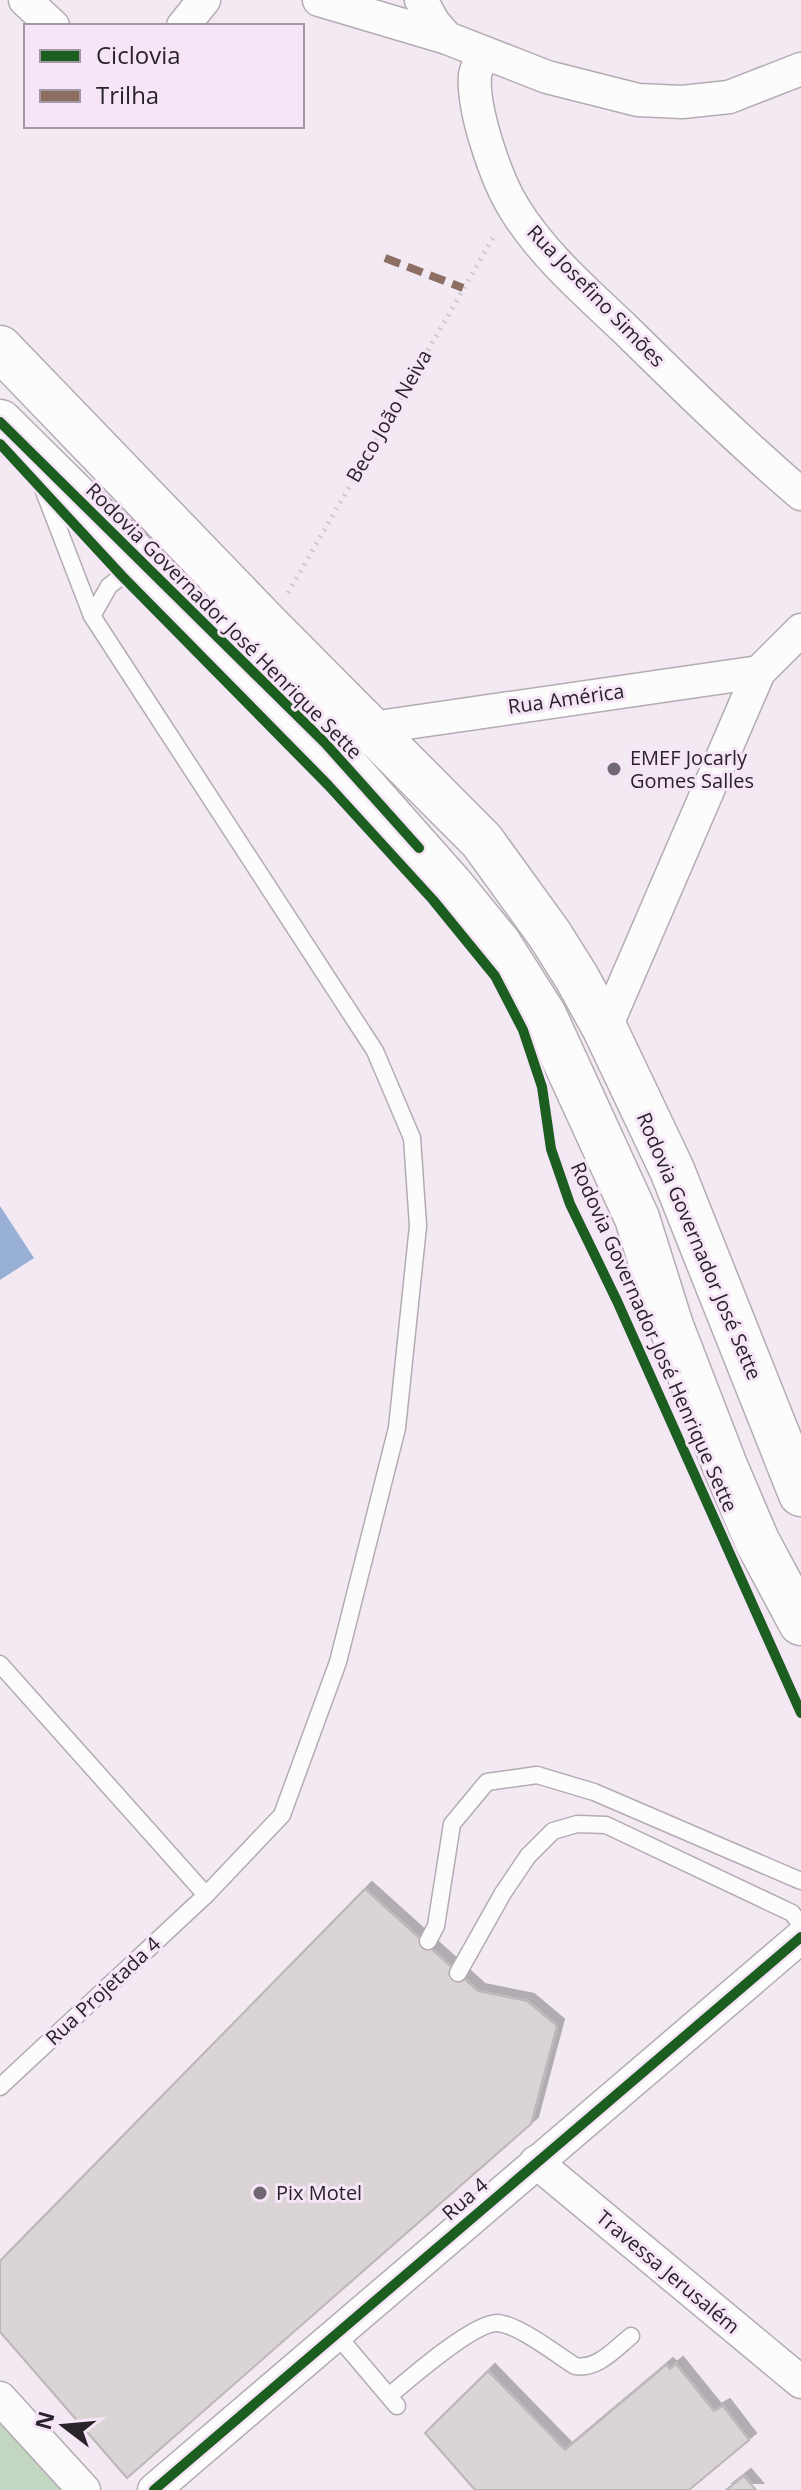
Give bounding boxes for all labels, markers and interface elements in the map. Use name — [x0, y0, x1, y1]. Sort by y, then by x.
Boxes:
legend — [24, 24, 304, 128]
text: Ciclovia — [96, 38, 181, 71]
text: Trilha — [96, 78, 159, 111]
street label: Rua Josefino Simões — [521, 219, 671, 373]
street label: Beco João Neiva — [340, 344, 438, 487]
street label: Rodovia Governador José Henrique Sette — [80, 477, 368, 765]
street label: Rua América — [506, 677, 626, 720]
place label: EMEF Jocarly Gomes Salles — [630, 744, 754, 794]
marker: EMEF Jocarly Gomes Salles — [605, 760, 623, 778]
street label: Rodovia Governador José Sette — [631, 1108, 768, 1384]
street label: Rodovia Governador José Henrique Sette — [565, 1158, 744, 1516]
street label: Rua Projetada 4 — [39, 1930, 166, 2051]
street label: Rua 4 — [436, 2171, 494, 2226]
place label: Pix Motel — [276, 2179, 362, 2206]
marker: Pix Motel — [251, 2184, 269, 2202]
street label: Travessa Jerusalém — [591, 2204, 746, 2340]
north arrow — [24, 2386, 104, 2466]
text: N — [27, 2407, 61, 2433]

